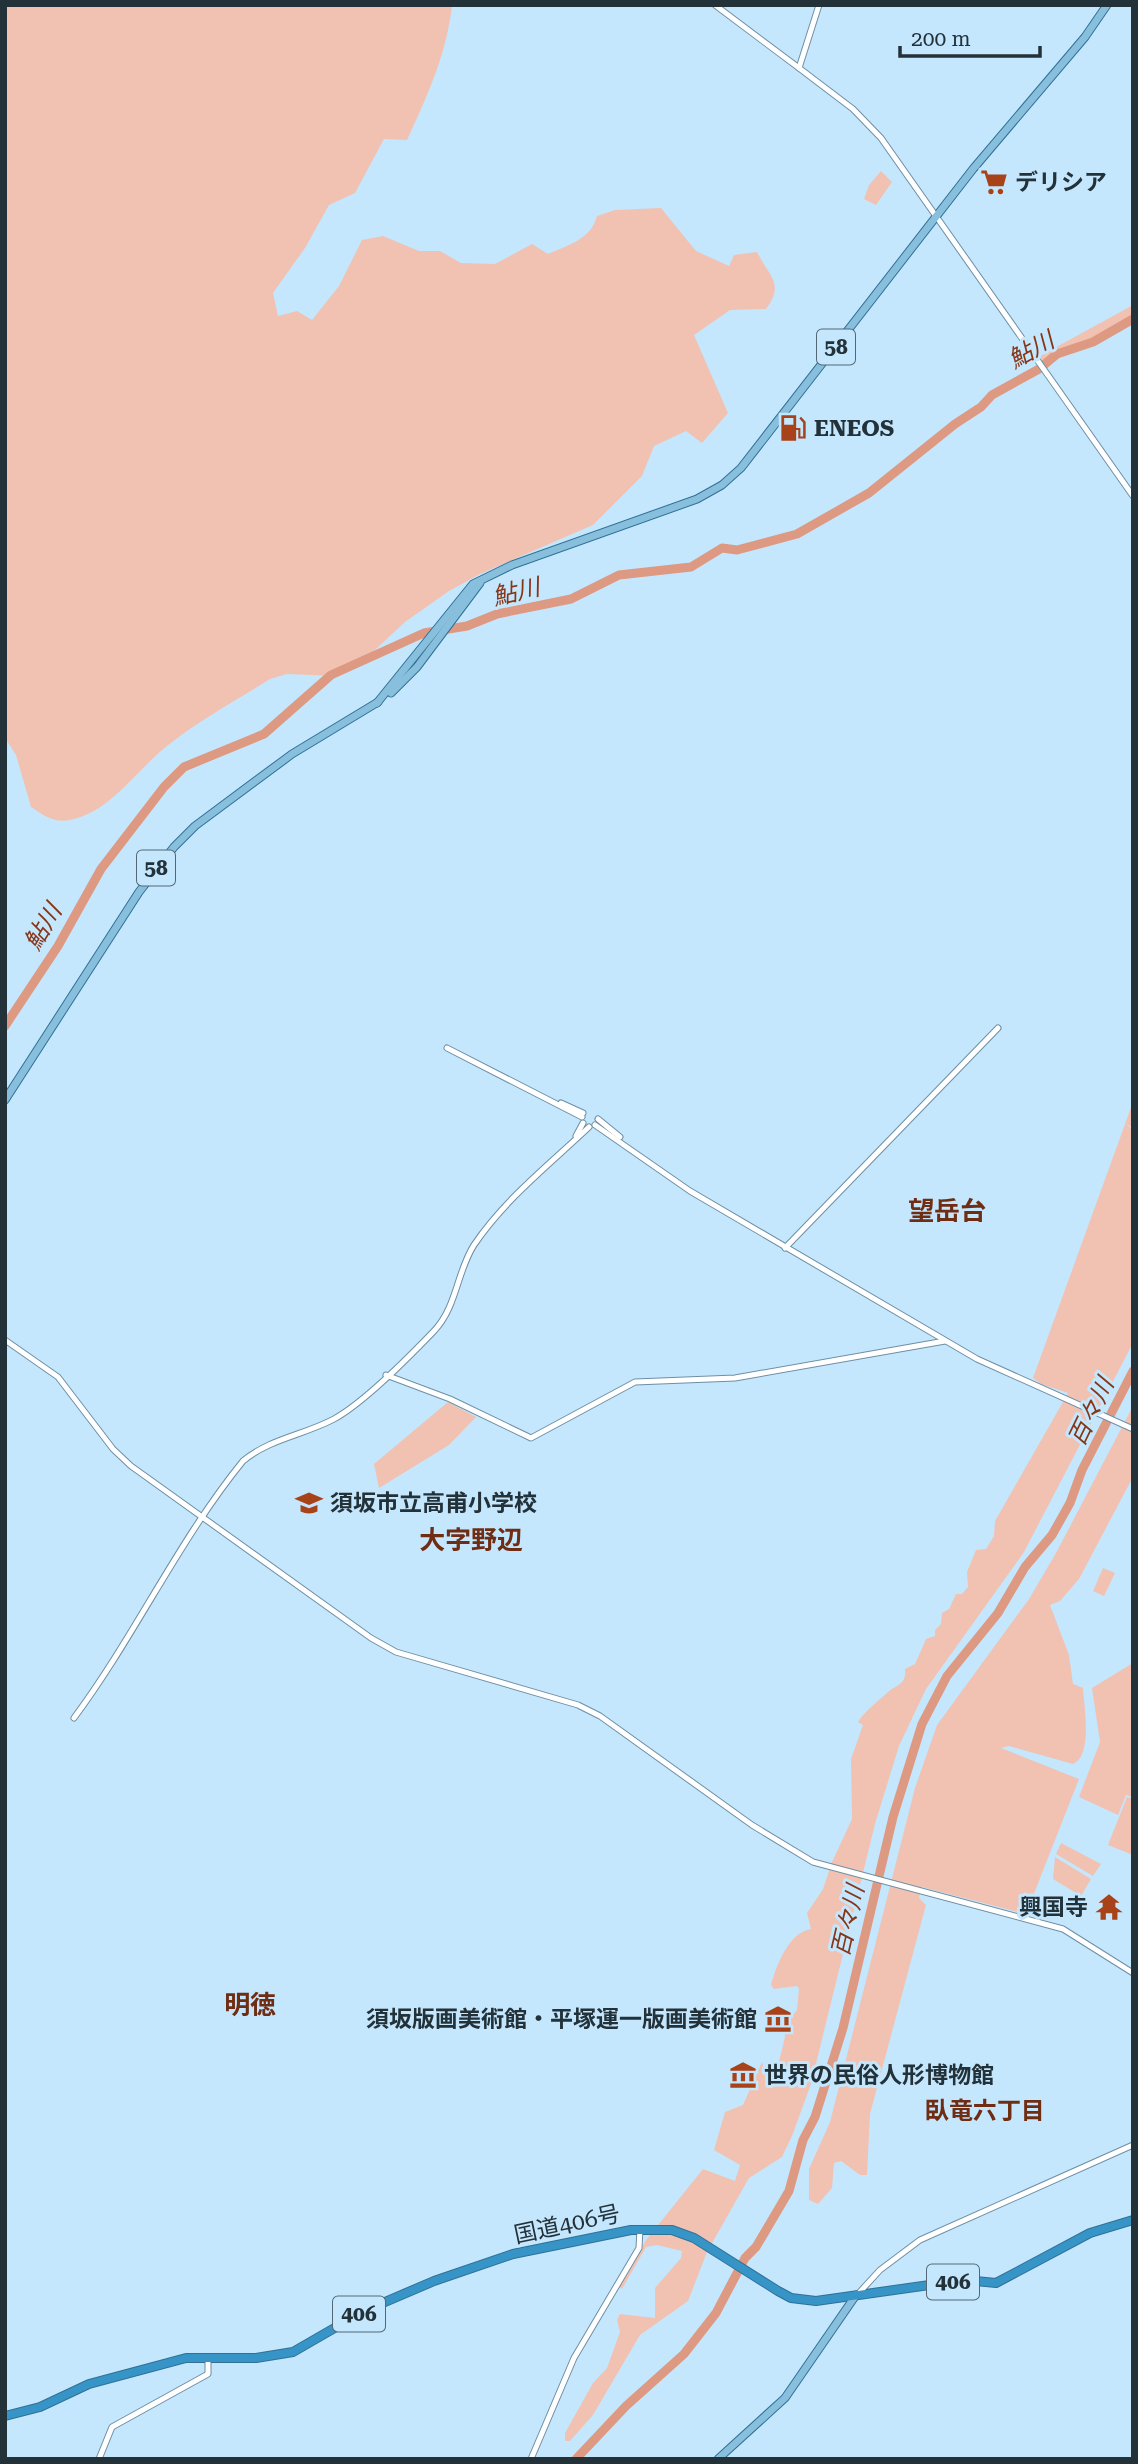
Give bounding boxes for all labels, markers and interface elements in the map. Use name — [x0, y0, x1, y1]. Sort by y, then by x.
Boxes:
scale bar — [900, 14, 1040, 58]
text: 200 m — [911, 27, 971, 51]
supermarket icon: デリシア — [979, 167, 1009, 197]
place label: デリシア — [1015, 169, 1107, 196]
water label: 鮎川 — [1003, 325, 1061, 374]
road number: 58 — [817, 330, 855, 364]
fuel station icon: ENEOS — [778, 413, 808, 443]
place label: ENEOS — [814, 415, 894, 442]
water label: 鮎川 — [489, 572, 545, 611]
road number: 58 — [137, 850, 175, 886]
water label: 鮎川 — [19, 897, 69, 955]
district label: 望岳台 — [908, 1196, 986, 1226]
water label: 百々川 — [1063, 1371, 1121, 1450]
school or university icon: 須坂市立高甫小学校 — [294, 1488, 324, 1518]
place label: 須坂市立高甫小学校 — [330, 1490, 537, 1517]
district label: 大字野辺 — [419, 1525, 523, 1555]
water label: 百々川 — [826, 1880, 870, 1959]
temple icon: 興国寺 — [1094, 1892, 1124, 1922]
place label: 興国寺 — [1019, 1894, 1088, 1921]
district label: 明徳 — [224, 1990, 276, 2020]
museum icon: 須坂版画美術館・平塚運一版画美術館 — [763, 2004, 793, 2034]
place label: 須坂版画美術館・平塚運一版画美術館 — [366, 2006, 757, 2033]
museum icon: 世界の民俗人形博物館 — [728, 2060, 758, 2090]
place label: 世界の民俗人形博物館 — [764, 2062, 994, 2089]
district label: 臥竜六丁目 — [925, 2097, 1045, 2125]
street label: 国道406号 — [512, 2200, 623, 2249]
road number: 406 — [927, 2264, 979, 2300]
road number: 406 — [333, 2296, 385, 2332]

